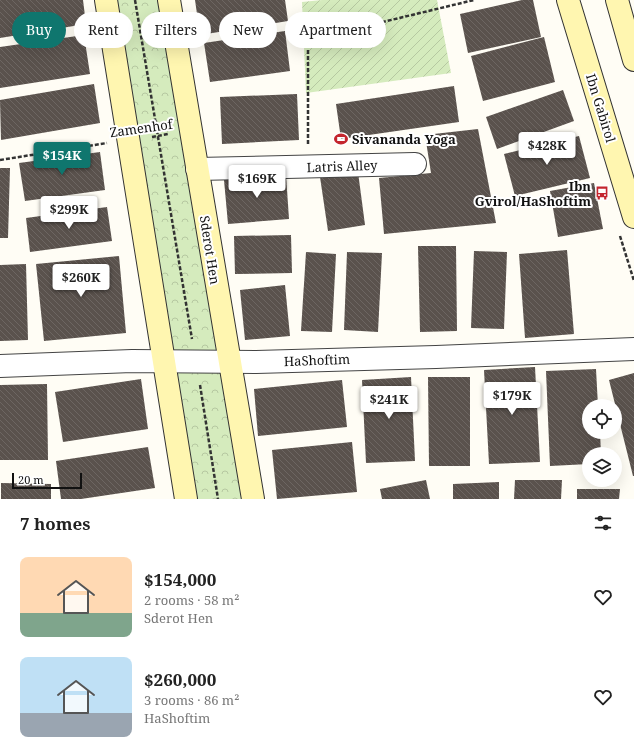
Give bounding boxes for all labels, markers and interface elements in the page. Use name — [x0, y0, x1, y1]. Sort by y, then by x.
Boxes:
chip: Buy — [12, 12, 66, 48]
chip: Rent — [74, 12, 133, 48]
chip: Filters — [141, 12, 211, 48]
chip: New — [219, 12, 277, 48]
chip: Apartment — [285, 12, 386, 48]
street label: Ibn Gabirol — [582, 71, 620, 145]
street label: Zamenhof — [108, 115, 175, 141]
place label: Sivananda Yoga — [352, 130, 456, 148]
sports icon: Sivananda Yoga — [333, 131, 349, 147]
pin: $428K — [519, 132, 575, 166]
text: $428K — [528, 136, 566, 154]
pin: $154K — [34, 142, 90, 176]
text: $154K — [43, 146, 81, 164]
street label: Latris Alley — [306, 156, 378, 176]
pin: $169K — [229, 165, 285, 199]
text: $169K — [238, 169, 276, 187]
place label: Ibn Gvirol/HaShoftim — [475, 177, 591, 210]
bus stop icon: Ibn Gvirol/HaShoftim — [594, 185, 610, 201]
pin: $299K — [41, 196, 97, 230]
text: $299K — [50, 200, 88, 218]
street label: Sderot Hen — [196, 214, 224, 286]
pin: $260K — [53, 264, 109, 298]
text: $260K — [62, 268, 100, 286]
street label: HaShoftim — [284, 350, 350, 370]
pin: $179K — [484, 382, 540, 416]
pin: $241K — [361, 386, 417, 420]
text: $179K — [493, 386, 531, 404]
text: $241K — [370, 390, 408, 408]
map controls — [582, 399, 622, 487]
button: locate — [582, 399, 622, 439]
button: layers — [582, 447, 622, 487]
scale bar — [12, 471, 82, 490]
text: 20 m — [18, 472, 44, 487]
text: 7 homes — [20, 512, 90, 535]
icon: filters — [592, 512, 614, 534]
text: $154,000 — [144, 568, 216, 591]
icon: home — [52, 573, 100, 621]
icon: heart — [592, 586, 614, 608]
text: 2 rooms · 58 m² — [144, 591, 239, 609]
text: Sderot Hen — [144, 609, 213, 627]
text: $260,000 — [144, 668, 216, 691]
icon: home — [52, 673, 100, 721]
icon: heart — [592, 686, 614, 708]
text: 3 rooms · 86 m² — [144, 691, 239, 709]
text: HaShoftim — [144, 709, 210, 727]

